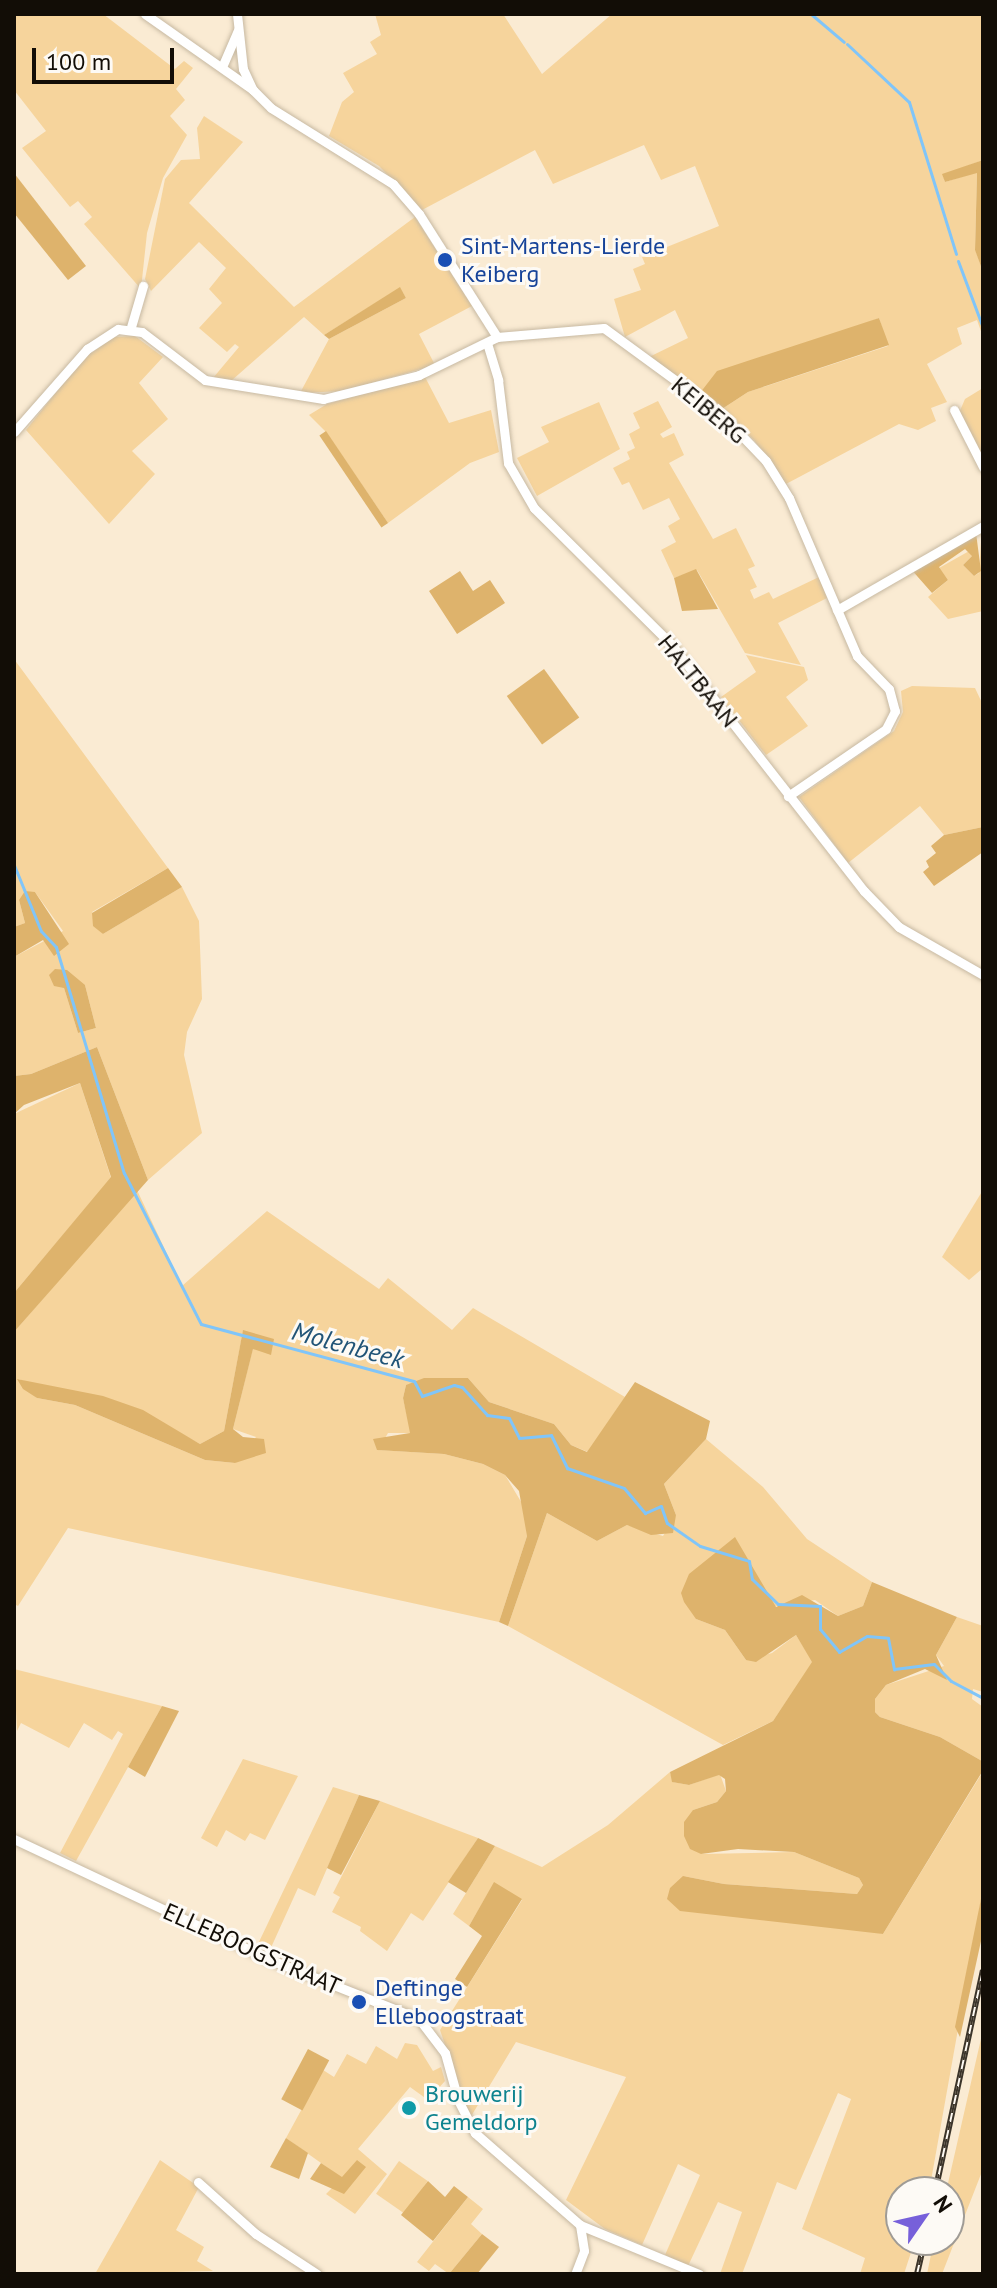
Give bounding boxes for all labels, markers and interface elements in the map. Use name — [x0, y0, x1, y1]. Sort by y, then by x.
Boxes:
scale bar — [36, 32, 178, 82]
text: 100 m — [46, 46, 111, 77]
place label: Sint-Martens-Lierde Keiberg — [461, 232, 665, 288]
marker: Sint-Martens-Lierde Keiberg — [436, 251, 454, 269]
street label: KEIBERG — [666, 370, 752, 450]
street label: HALTBAAN — [652, 629, 744, 733]
water label: Molenbeek — [289, 1315, 407, 1375]
street label: ELLEBOOGSTRAAT — [159, 1897, 345, 2001]
place label: Deftinge Elleboogstraat — [375, 1974, 524, 2030]
marker: Deftinge Elleboogstraat — [350, 1993, 368, 2011]
place label: Brouwerij Gemeldorp — [425, 2080, 537, 2136]
marker: Brouwerij Gemeldorp — [400, 2099, 418, 2117]
north arrow — [885, 2176, 965, 2256]
text: N — [928, 2190, 959, 2218]

